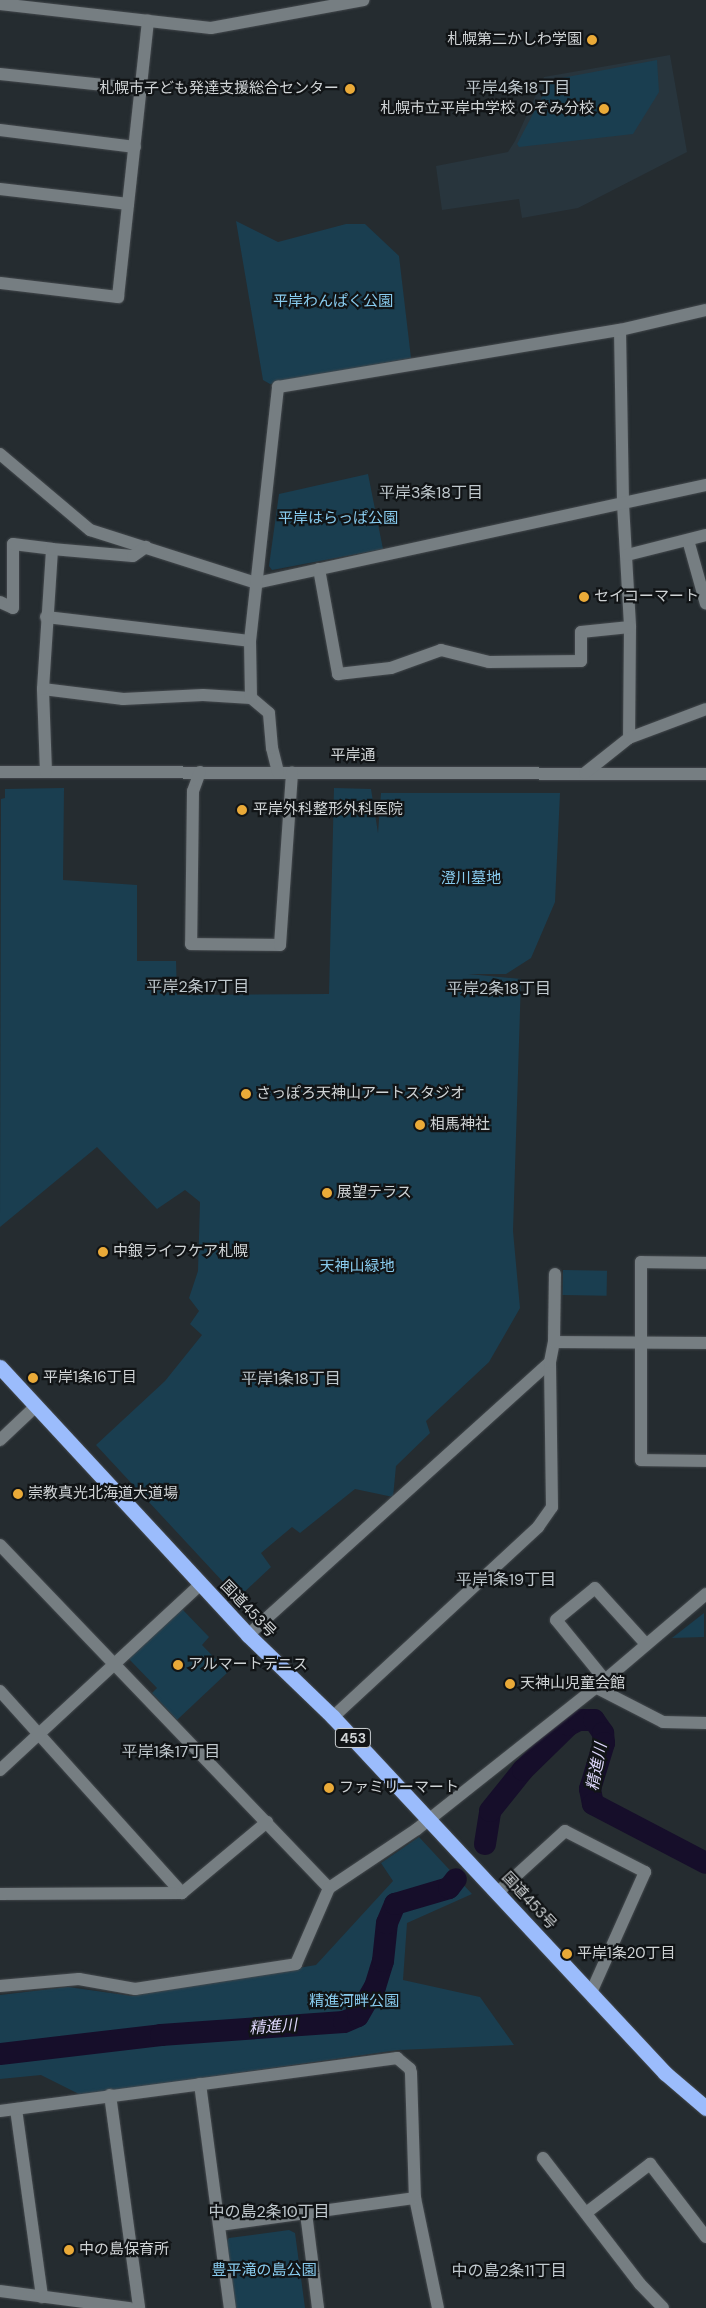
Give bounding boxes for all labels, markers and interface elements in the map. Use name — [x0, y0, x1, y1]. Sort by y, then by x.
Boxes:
place label: 札幌第二かしわ学園 — [447, 31, 582, 49]
marker: 札幌第二かしわ学園 — [586, 34, 598, 46]
district label: 平岸4条18丁目 — [466, 78, 570, 98]
place label: 札幌市子ども発達支援総合センター — [99, 80, 339, 98]
marker: 札幌市子ども発達支援総合センター — [343, 82, 357, 96]
place label: 札幌市立平岸中学校 のぞみ分校 — [380, 100, 594, 118]
marker: 札幌市立平岸中学校 のぞみ分校 — [598, 103, 610, 115]
park label: 平岸わんぱく公園 — [273, 293, 393, 311]
district label: 平岸3条18丁目 — [379, 483, 483, 503]
park label: 平岸はらっぱ公園 — [278, 510, 398, 528]
place label: セイコーマート — [594, 588, 699, 606]
marker: セイコーマート — [578, 591, 590, 603]
street label: 平岸通 — [331, 747, 375, 765]
place label: 平岸外科整形外科医院 — [253, 801, 403, 819]
marker: 平岸外科整形外科医院 — [235, 803, 249, 817]
park label: 澄川墓地 — [441, 870, 501, 888]
district label: 平岸2条17丁目 — [147, 977, 249, 997]
district label: 平岸2条18丁目 — [447, 979, 551, 999]
place label: さっぽろ天神山アートスタジオ — [256, 1085, 465, 1103]
marker: さっぽろ天神山アートスタジオ — [240, 1088, 252, 1100]
place label: 相馬神社 — [430, 1116, 490, 1134]
marker: 相馬神社 — [414, 1119, 426, 1131]
place label: 展望テラス — [337, 1184, 412, 1202]
marker: 展望テラス — [321, 1187, 333, 1199]
place label: 中銀ライフケア札幌 — [113, 1243, 248, 1261]
marker: 中銀ライフケア札幌 — [97, 1246, 109, 1258]
park label: 天神山緑地 — [320, 1258, 394, 1276]
place label: 平岸1条16丁目 — [43, 1369, 137, 1387]
district label: 平岸1条18丁目 — [241, 1369, 341, 1389]
marker: 平岸1条16丁目 — [27, 1372, 39, 1384]
place label: 崇教真光北海道大道場 — [28, 1485, 178, 1503]
marker: 崇教真光北海道大道場 — [12, 1488, 24, 1500]
district label: 平岸1条19丁目 — [456, 1570, 556, 1590]
street label: 国道453号 — [216, 1577, 280, 1641]
place label: アルマートテニス — [188, 1656, 308, 1674]
marker: アルマートテニス — [172, 1659, 184, 1671]
place label: 天神山児童会館 — [520, 1675, 625, 1693]
marker: 天神山児童会館 — [504, 1678, 516, 1690]
road number: 453 — [334, 1726, 372, 1750]
district label: 平岸1条17丁目 — [122, 1742, 220, 1762]
water label: 精進川 — [583, 1742, 611, 1792]
place label: ファミリーマート — [339, 1779, 459, 1797]
marker: ファミリーマート — [323, 1782, 335, 1794]
street label: 国道453号 — [498, 1868, 560, 1934]
place label: 平岸1条20丁目 — [577, 1945, 675, 1963]
marker: 平岸1条20丁目 — [561, 1948, 573, 1960]
park label: 精進河畔公園 — [309, 1993, 399, 2011]
water label: 精進川 — [248, 2016, 298, 2038]
district label: 中の島2条10丁目 — [208, 2202, 330, 2222]
place label: 中の島保育所 — [79, 2241, 169, 2259]
marker: 中の島保育所 — [63, 2244, 75, 2256]
district label: 中の島2条11丁目 — [451, 2261, 567, 2281]
park label: 豊平滝の島公園 — [212, 2262, 316, 2280]

